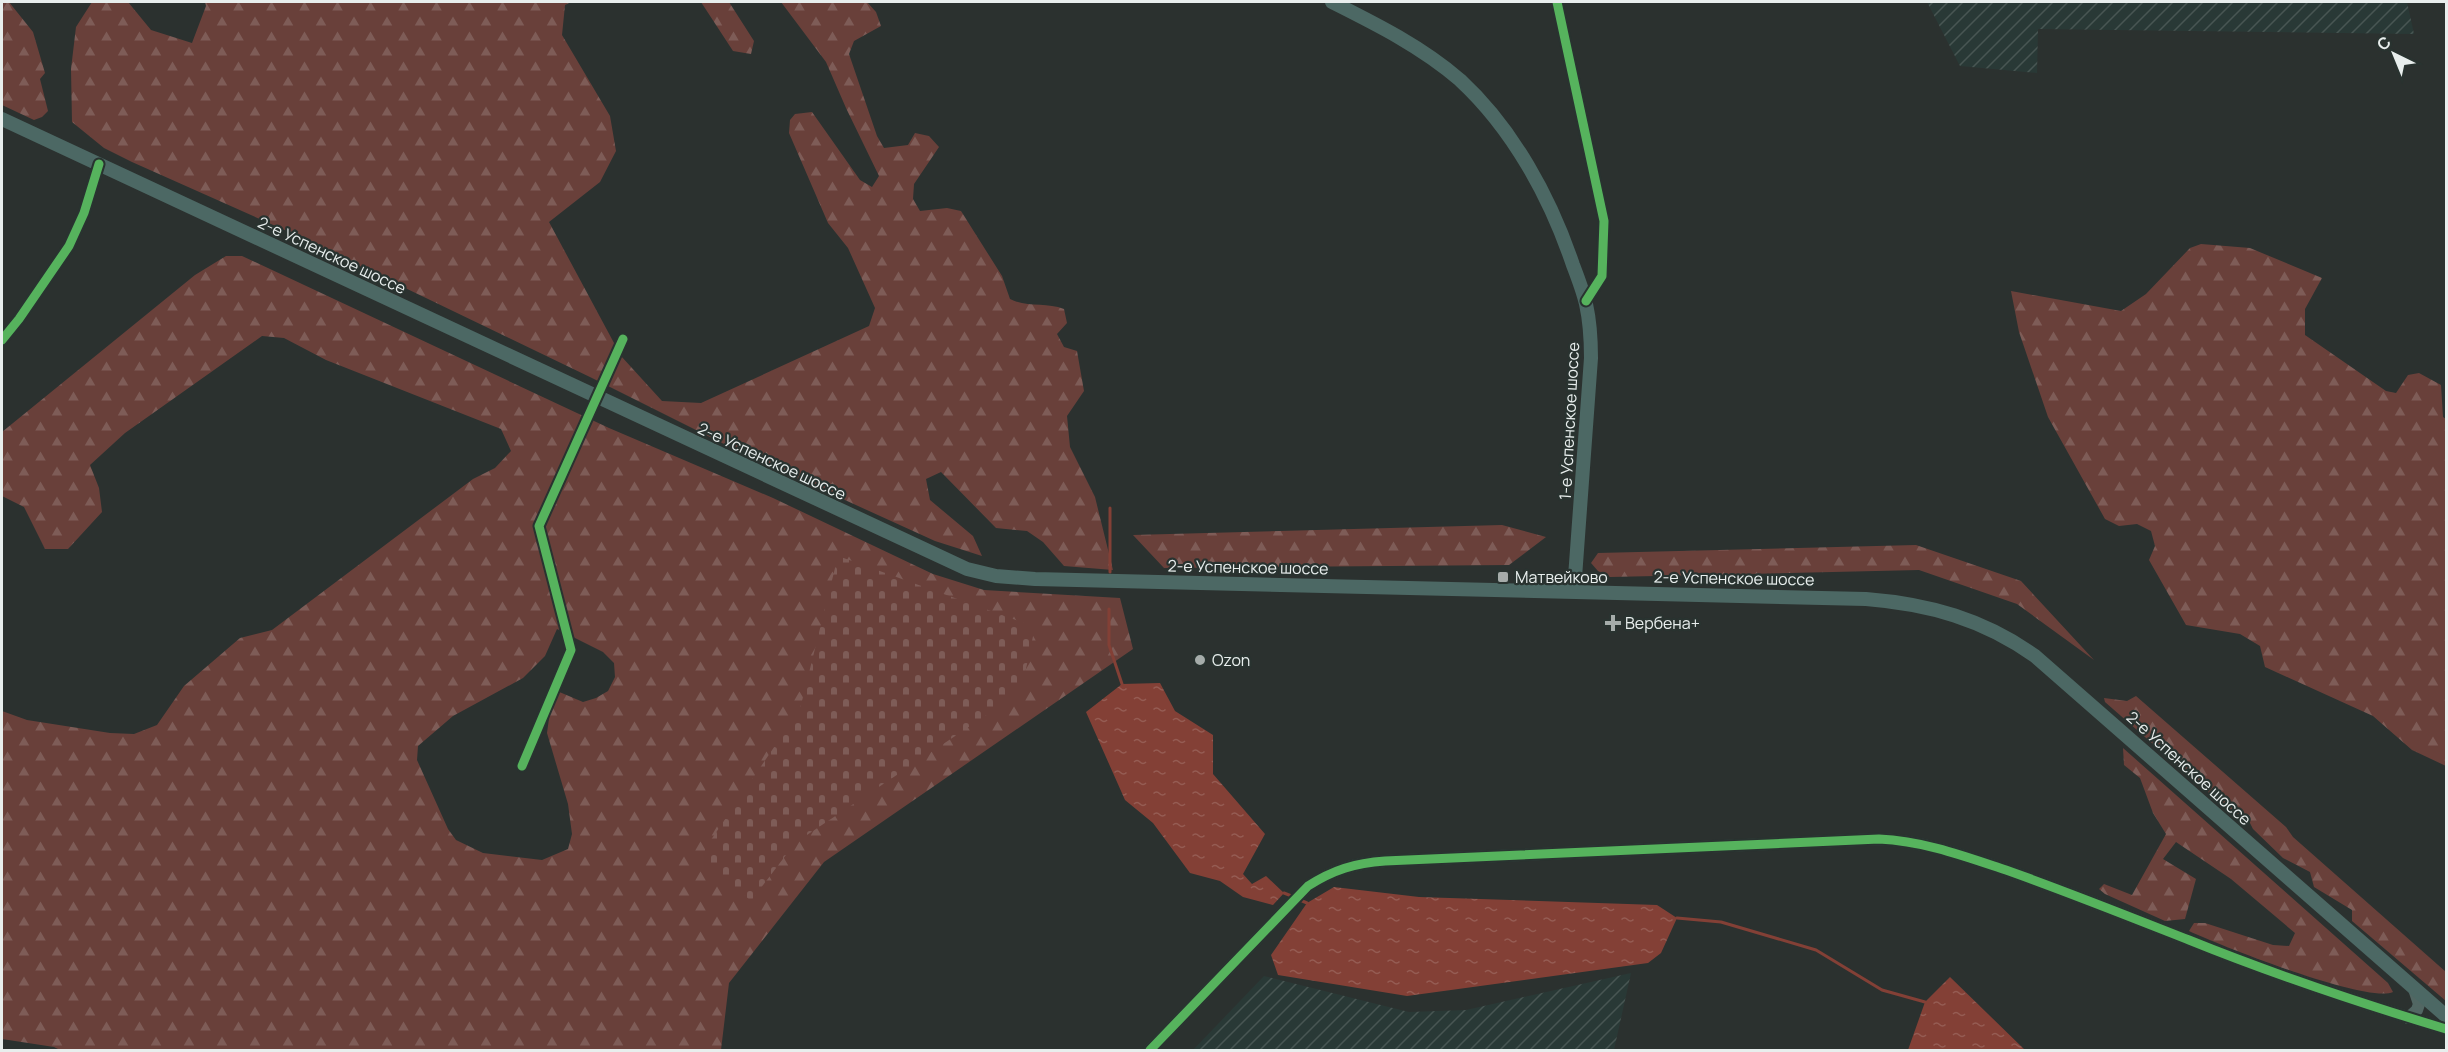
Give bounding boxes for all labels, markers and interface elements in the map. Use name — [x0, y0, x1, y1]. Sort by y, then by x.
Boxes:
north arrow — [2364, 24, 2424, 84]
text: С — [2372, 31, 2396, 55]
street label: 2-е Успенское шоссе — [254, 211, 410, 299]
street label: 1-е Успенское шоссе — [1554, 342, 1584, 500]
street label: 2-е Успенское шоссе — [694, 417, 850, 505]
street label: 2-е Успенское шоссе — [1167, 555, 1329, 579]
place label: Матвейково — [1515, 566, 1608, 588]
street label: 2-е Успенское шоссе — [1653, 566, 1815, 590]
marker: Матвейково — [1496, 570, 1510, 584]
place label: Вербена+ — [1625, 612, 1700, 634]
marker: Вербена+ — [1606, 616, 1620, 630]
place label: Ozon — [1212, 649, 1250, 671]
marker: Ozon — [1193, 653, 1207, 667]
street label: 2-е Успенское шоссе — [2122, 706, 2256, 830]

